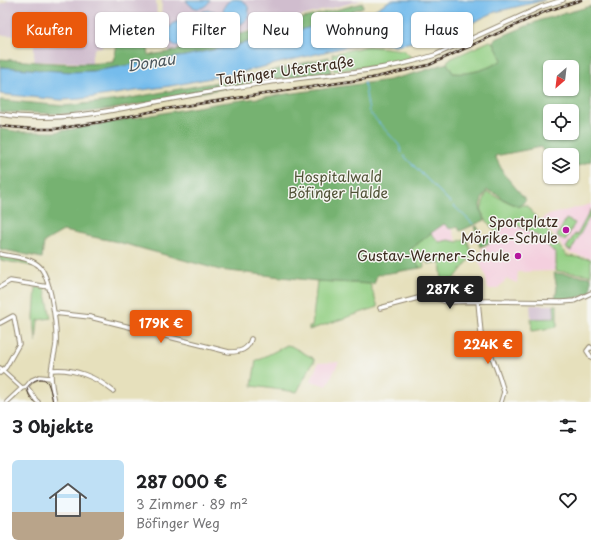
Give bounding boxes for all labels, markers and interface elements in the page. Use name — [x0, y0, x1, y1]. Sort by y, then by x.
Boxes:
chip: Kaufen — [12, 12, 87, 48]
chip: Mieten — [95, 12, 169, 48]
chip: Filter — [177, 12, 240, 48]
chip: Neu — [248, 12, 303, 48]
chip: Wohnung — [311, 12, 403, 48]
chip: Haus — [411, 12, 473, 48]
water label: Donau — [125, 46, 177, 77]
street label: Talfinger Uferstraße — [215, 50, 355, 91]
north arrow — [543, 60, 579, 96]
map controls — [543, 60, 579, 184]
button: locate — [543, 104, 579, 140]
button: layers — [543, 148, 579, 184]
park label: Hospitalwald Böfinger Halde — [288, 166, 389, 203]
place label: Sportplatz Mörike-Schule — [461, 211, 558, 248]
marker: Sportplatz Mörike-Schule — [561, 225, 571, 235]
place label: Gustav-Werner-Schule — [357, 245, 510, 266]
marker: Gustav-Werner-Schule — [513, 251, 523, 261]
pin: 287K € — [417, 276, 483, 310]
text: 287K € — [426, 279, 474, 298]
pin: 179K € — [128, 310, 194, 344]
text: 179K € — [139, 313, 183, 332]
pin: 224K € — [455, 331, 521, 365]
text: 224K € — [463, 334, 513, 353]
text: 3 Objekte — [12, 413, 93, 439]
icon: filters — [557, 415, 579, 437]
text: 287 000 € — [136, 468, 227, 494]
icon: home — [44, 476, 92, 524]
icon: heart — [557, 489, 579, 511]
text: 3 Zimmer · 89 m² — [136, 494, 248, 513]
text: Böfinger Weg — [136, 513, 220, 532]

